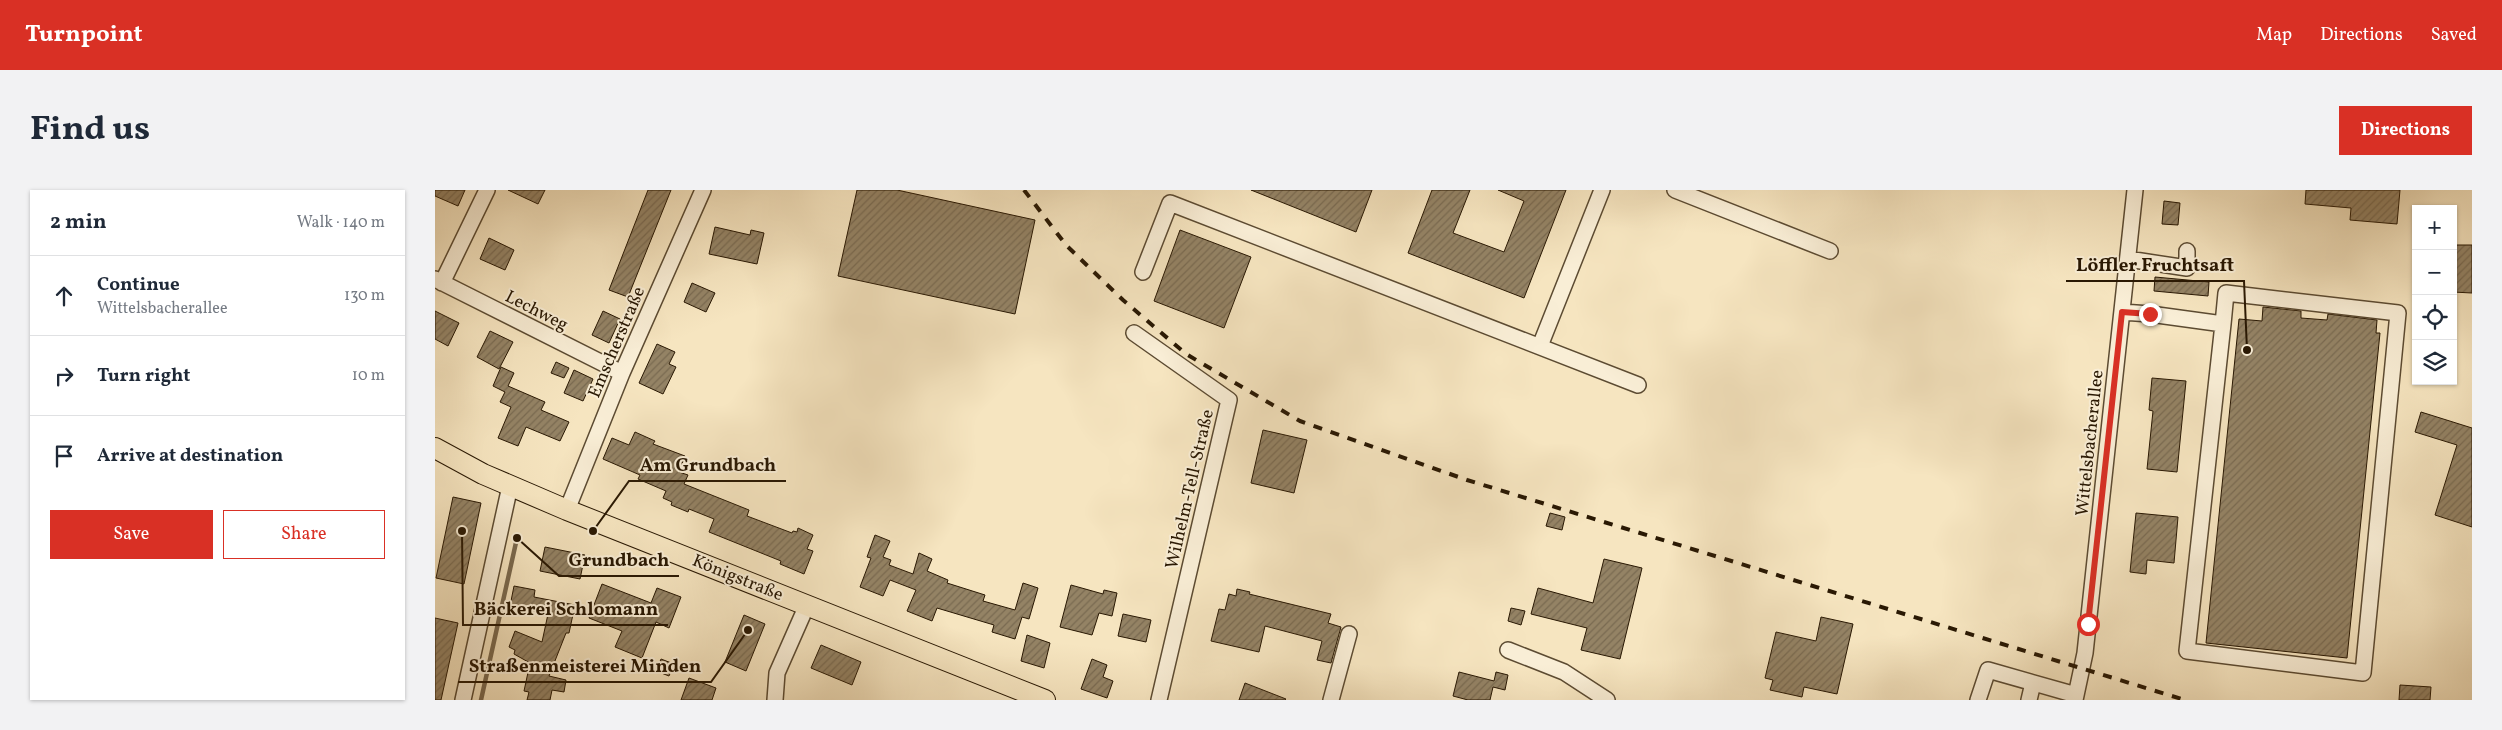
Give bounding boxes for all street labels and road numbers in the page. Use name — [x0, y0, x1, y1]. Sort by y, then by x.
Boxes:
street label: Emscherstraße — [583, 283, 652, 402]
street label: Lechweg — [500, 285, 572, 338]
street label: Wittelsbacherallee — [2070, 369, 2111, 517]
street label: Wilhelm-Tell-Straße — [1160, 407, 1221, 572]
street label: Königstraße — [688, 549, 787, 608]

